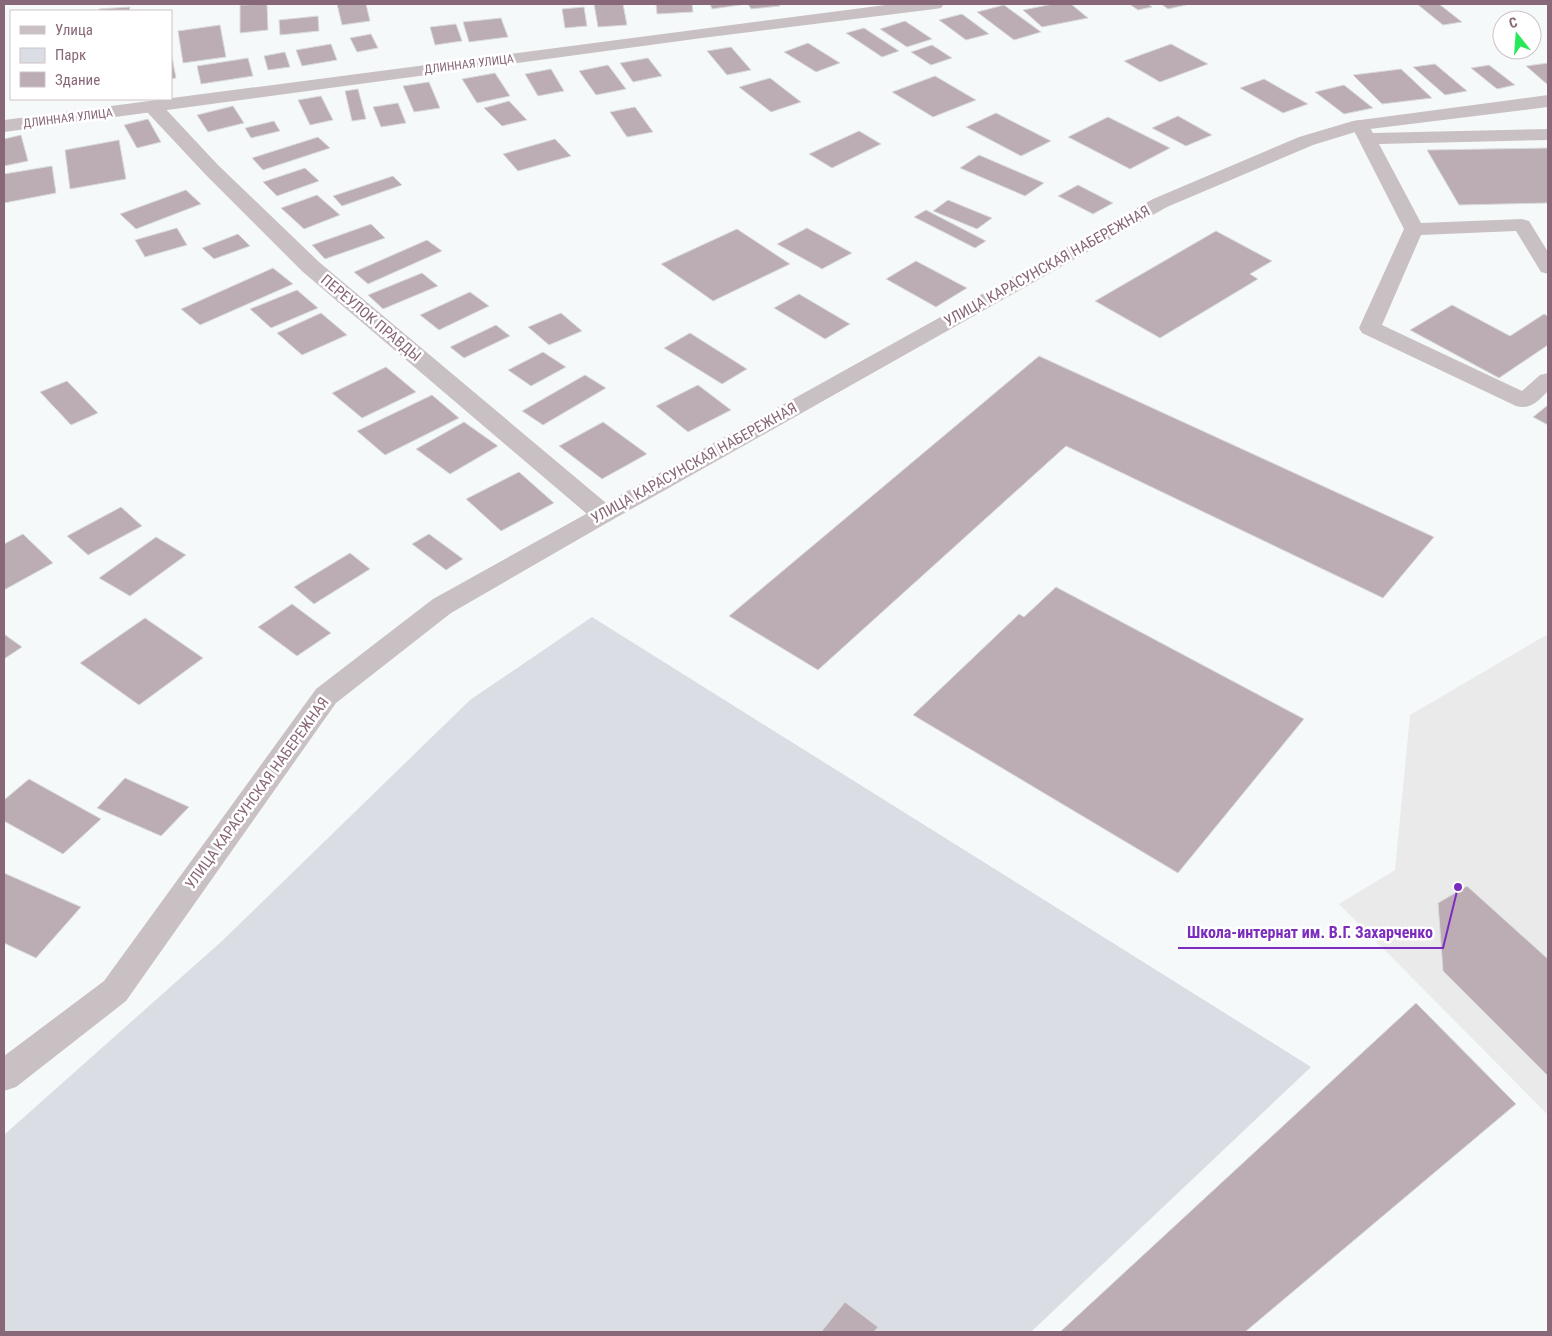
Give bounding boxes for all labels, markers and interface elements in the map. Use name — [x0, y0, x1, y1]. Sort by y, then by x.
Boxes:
legend — [10, 10, 172, 100]
north arrow — [1492, 10, 1542, 60]
text: С — [1507, 14, 1519, 31]
text: Улица — [55, 21, 93, 39]
text: Парк — [55, 46, 86, 64]
street label: ДЛИННАЯ УЛИЦА — [423, 52, 515, 76]
text: Здание — [55, 71, 100, 89]
street label: ДЛИННАЯ УЛИЦА — [22, 106, 114, 130]
street label: УЛИЦА КАРАСУНСКАЯ НАБЕРЕЖНАЯ — [941, 202, 1153, 330]
street label: ПЕРЕУЛОК ПРАВДЫ — [317, 271, 425, 365]
street label: УЛИЦА КАРАСУНСКАЯ НАБЕРЕЖНАЯ — [588, 399, 800, 527]
street label: УЛИЦА КАРАСУНСКАЯ НАБЕРЕЖНАЯ — [181, 694, 333, 892]
callout: Школа-интернат им. В.Г. Захарченко — [1178, 917, 1443, 948]
text: Школа-интернат им. В.Г. Захарченко — [1187, 923, 1433, 942]

